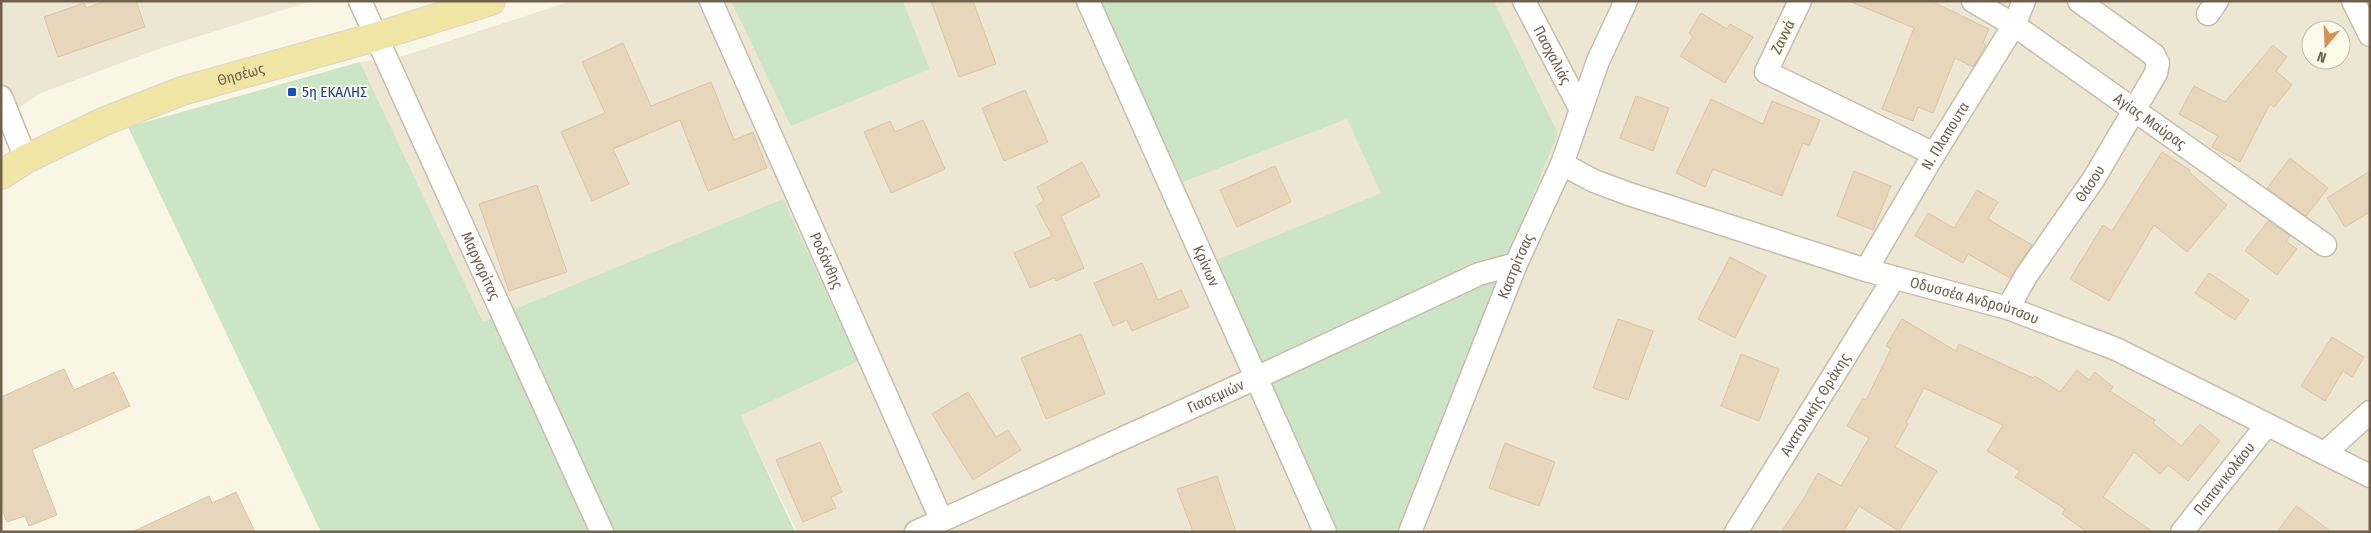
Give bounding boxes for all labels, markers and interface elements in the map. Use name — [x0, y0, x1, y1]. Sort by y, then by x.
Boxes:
street label: Ζαννά — [1767, 17, 1799, 57]
north arrow — [2301, 20, 2351, 70]
street label: Πασχαλιάς — [1530, 23, 1575, 88]
text: N — [2315, 47, 2329, 66]
street label: Θησέως — [215, 59, 267, 90]
place label: 5η ΕΚΑΛΗΣ — [302, 83, 367, 101]
marker: 5η ΕΚΑΛΗΣ — [286, 86, 298, 98]
street label: Αγίας Μαύρας — [2110, 89, 2190, 153]
street label: Ν. Πλαπουτα — [1918, 98, 1973, 173]
street label: Θάσου — [2071, 162, 2109, 206]
street label: Μαργαρίτας — [457, 229, 504, 303]
street label: Ροδάνθης — [806, 230, 847, 292]
street label: Καστρίτσας — [1494, 230, 1538, 302]
street label: Κρίνων — [1189, 242, 1223, 290]
street label: Οδυσσέα Ανδρούτσου — [1908, 273, 2041, 328]
street label: Ανατολικής Θράκης — [1777, 349, 1854, 459]
street label: Γιασεμιών — [1185, 375, 1247, 417]
street label: Παπανικολάου — [2190, 439, 2259, 519]

